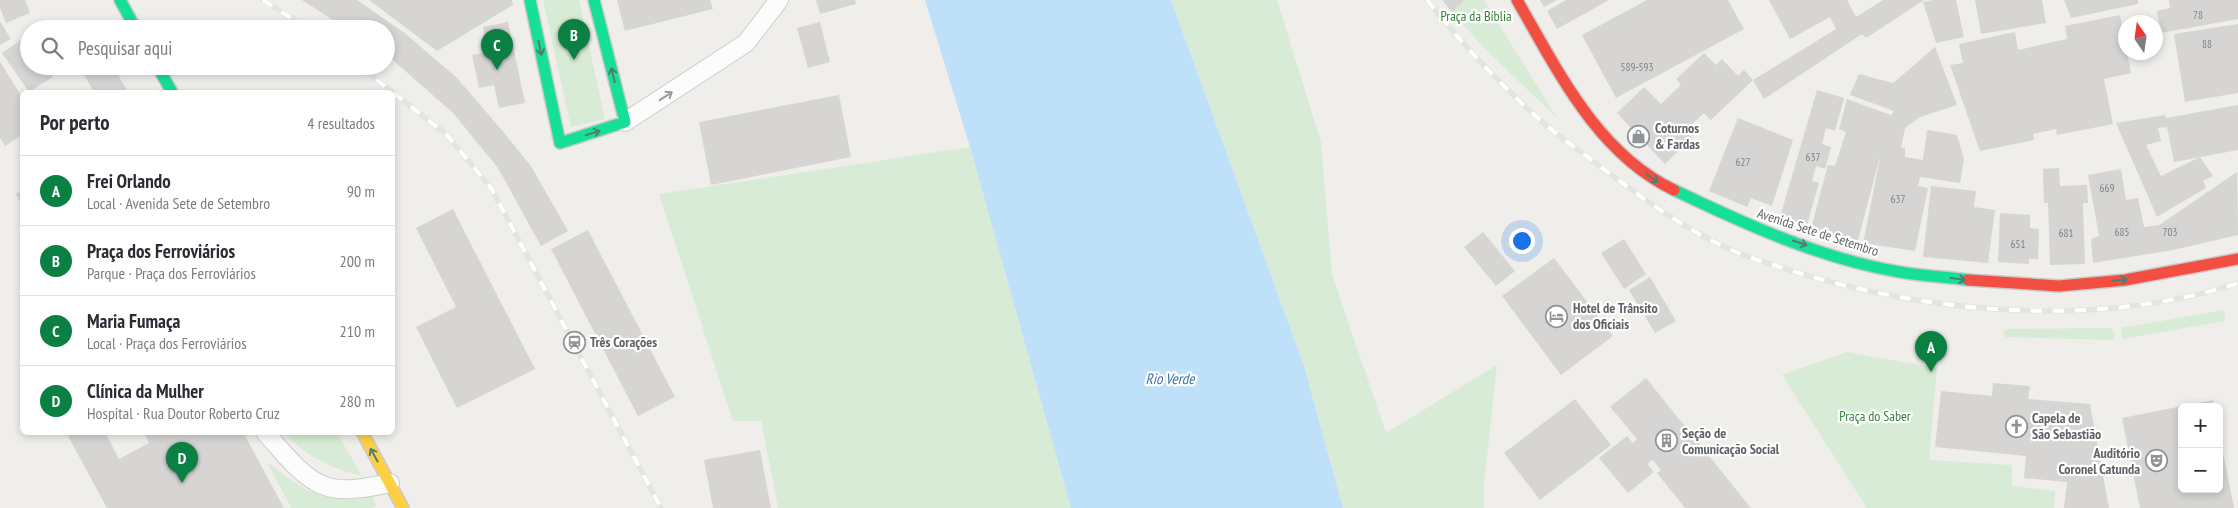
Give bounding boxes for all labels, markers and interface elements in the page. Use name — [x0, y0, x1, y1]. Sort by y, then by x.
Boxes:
park label: Praça da Bíblia — [1440, 7, 1512, 25]
house number: 78 — [2193, 8, 2203, 22]
north arrow — [2118, 15, 2163, 60]
pin: B — [558, 19, 590, 60]
search box — [20, 20, 395, 75]
pin: C — [481, 29, 513, 70]
icon: search — [38, 34, 66, 62]
text: Pesquisar aqui — [78, 36, 172, 60]
house number: 88 — [2202, 37, 2212, 51]
one-way arrow — [536, 39, 545, 55]
house number: 589-593 — [1621, 60, 1653, 74]
one-way arrow — [608, 67, 617, 83]
one-way arrow — [658, 90, 672, 100]
text: Por perto — [40, 109, 110, 136]
text: 4 resultados — [307, 113, 375, 133]
place label: Coturnos & Fardas — [1655, 119, 1700, 153]
shop icon: Coturnos & Fardas — [1627, 124, 1651, 148]
one-way arrow — [584, 127, 600, 137]
house number: 637 — [1806, 150, 1820, 164]
house number: 627 — [1736, 155, 1750, 169]
text: Frei Orlando — [87, 169, 171, 193]
one-way arrow — [1645, 173, 1659, 183]
text: A — [52, 181, 60, 201]
text: 90 m — [347, 181, 375, 201]
house number: 669 — [2100, 181, 2114, 195]
house number: 637 — [1891, 192, 1905, 206]
text: Local · Avenida Sete de Setembro — [87, 193, 270, 213]
street label: Avenida Sete de Setembro — [1755, 204, 1881, 260]
house number: 685 — [2115, 225, 2129, 239]
house number: 703 — [2163, 225, 2177, 239]
house number: 681 — [2059, 226, 2073, 240]
your location — [1509, 228, 1535, 254]
house number: 651 — [2011, 237, 2025, 251]
text: Praça dos Ferroviários — [87, 239, 235, 263]
one-way arrow — [1792, 239, 1808, 249]
text: B — [52, 251, 60, 271]
text: 200 m — [340, 251, 375, 271]
text: Parque · Praça dos Ferroviários — [87, 263, 256, 283]
one-way arrow — [1950, 274, 1966, 284]
one-way arrow — [2112, 275, 2128, 285]
place label: Hotel de Trânsito dos Oficiais — [1573, 299, 1658, 333]
hotel icon: Hotel de Trânsito dos Oficiais — [1545, 304, 1569, 328]
text: Maria Fumaça — [87, 309, 180, 333]
text: C — [52, 321, 60, 341]
text: 210 m — [340, 321, 375, 341]
station icon: Três Corações — [562, 330, 586, 354]
pin: A — [1915, 331, 1947, 372]
text: Local · Praça dos Ferroviários — [87, 333, 247, 353]
place label: Três Corações — [590, 333, 657, 351]
water label: Rio Verde — [1146, 369, 1195, 388]
text: Clínica da Mulher — [87, 379, 204, 403]
text: D — [52, 391, 60, 411]
text: 280 m — [340, 391, 375, 411]
text: Hospital · Rua Doutor Roberto Cruz — [87, 403, 280, 423]
map controls — [2178, 403, 2223, 493]
button: + — [2178, 403, 2223, 448]
park label: Praça do Saber — [1839, 407, 1911, 425]
place label: Capela de São Sebastião — [2032, 409, 2101, 443]
church icon: Capela de São Sebastião — [2004, 414, 2028, 438]
place label: Seção de Comunicação Social — [1682, 424, 1780, 458]
building icon: Seção de Comunicação Social — [1654, 429, 1678, 453]
pin: D — [166, 442, 198, 483]
place label: Auditório Coronel Catunda — [2058, 444, 2140, 478]
one-way arrow — [369, 447, 379, 462]
button: − — [2178, 448, 2223, 493]
theatre icon: Auditório Coronel Catunda — [2144, 449, 2168, 473]

